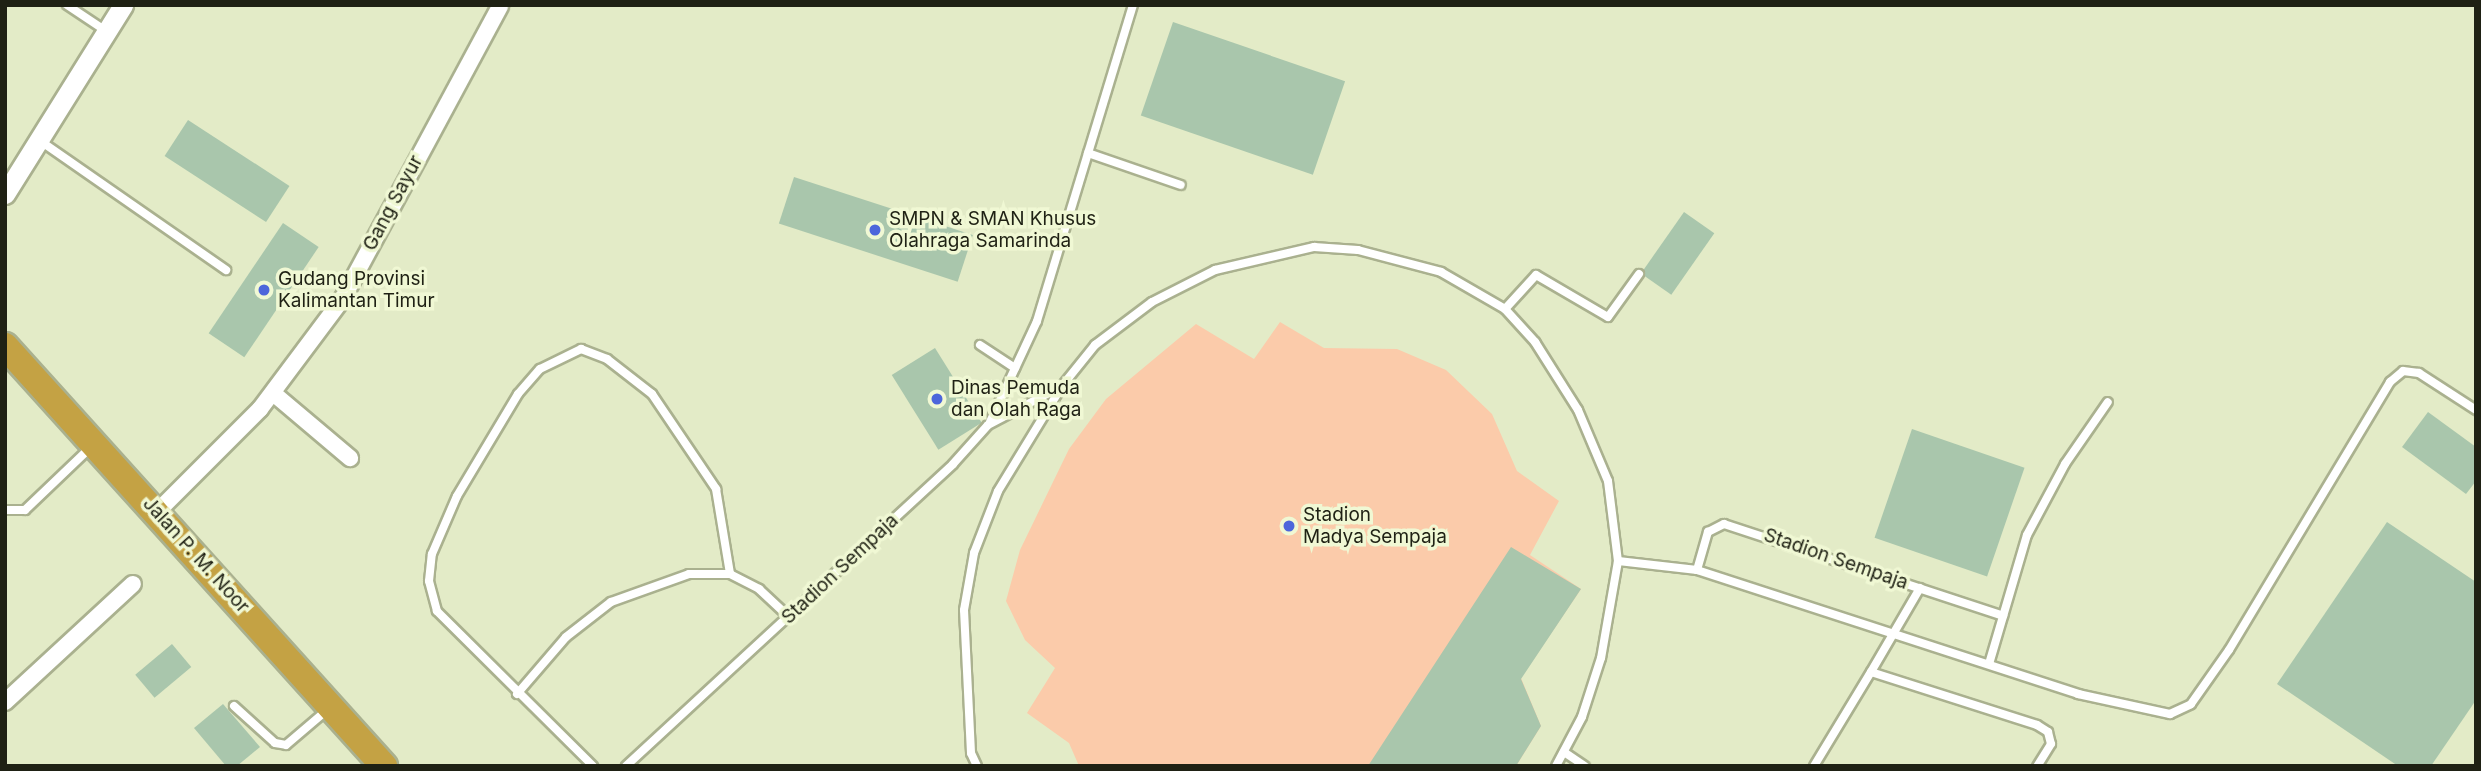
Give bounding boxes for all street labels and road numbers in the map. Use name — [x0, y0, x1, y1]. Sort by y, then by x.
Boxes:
street label: Gang Sayur — [358, 151, 428, 255]
street label: Jalan P. M. Noor — [138, 492, 254, 618]
street label: Stadion Sempaja — [777, 509, 903, 629]
street label: Stadion Sempaja — [1761, 524, 1911, 594]

